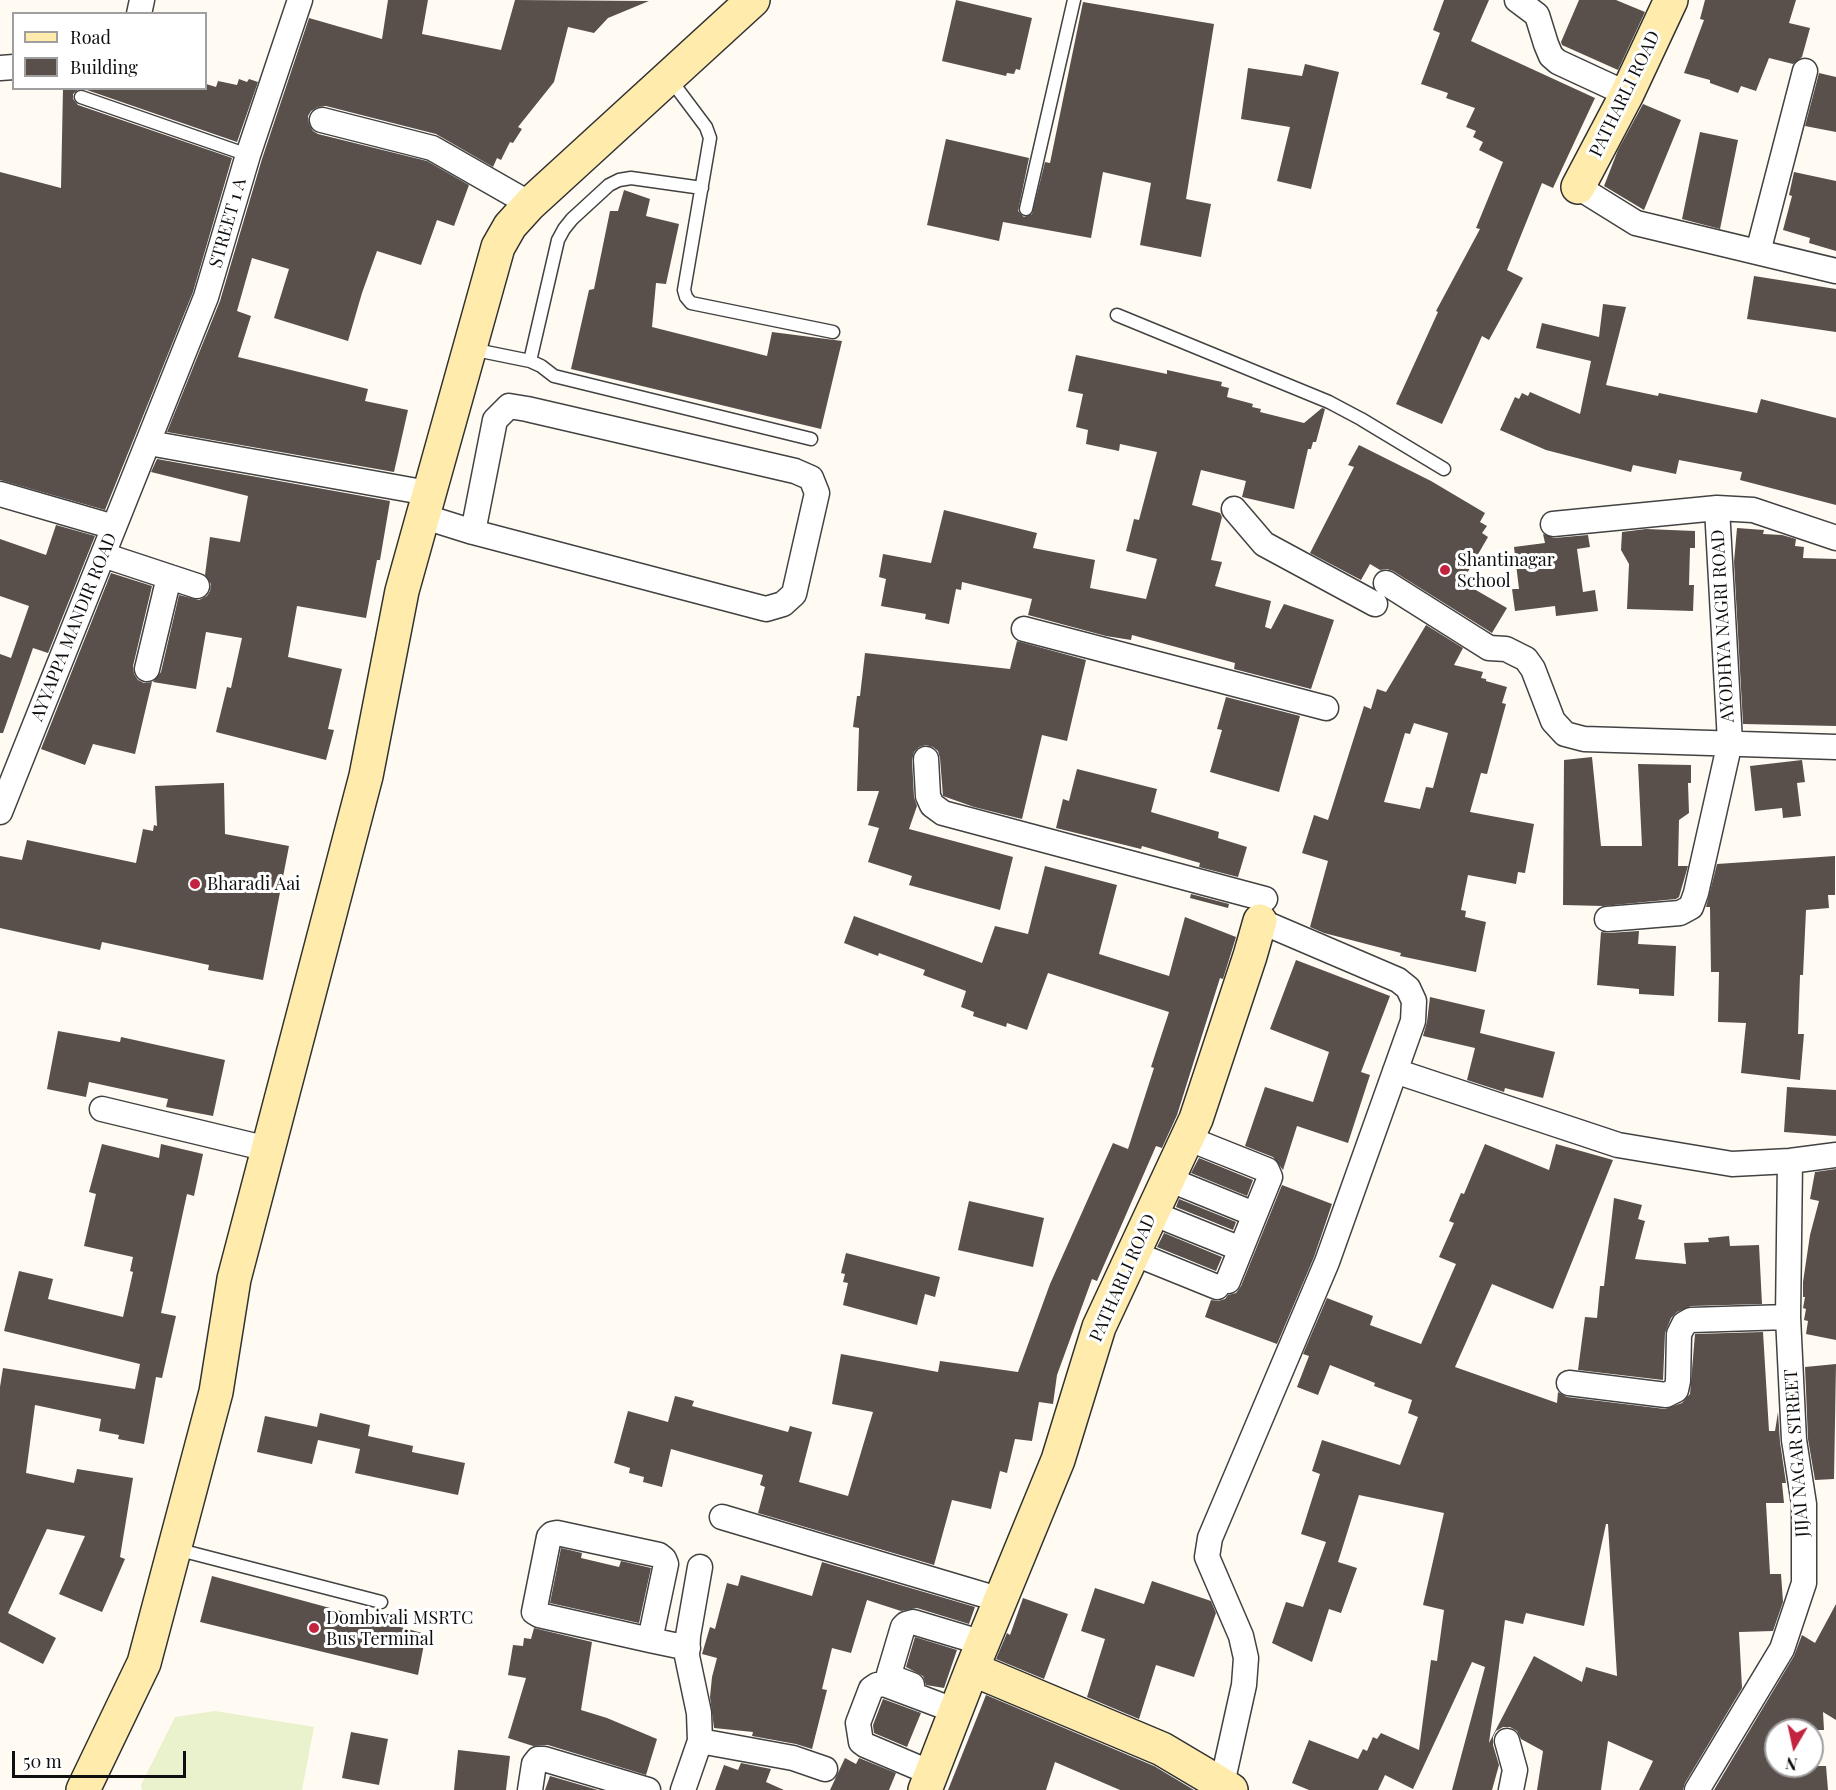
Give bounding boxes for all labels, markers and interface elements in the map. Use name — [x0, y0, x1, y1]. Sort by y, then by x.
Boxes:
legend — [12, 12, 207, 90]
text: Road — [70, 25, 111, 49]
street label: PATHARLI ROAD — [1585, 27, 1665, 161]
text: Building — [70, 55, 138, 79]
street label: STREET 1 A — [205, 176, 251, 270]
street label: AYODHYA NAGRI ROAD — [1707, 529, 1739, 723]
street label: AYYAPPA MANDIR ROAD — [26, 530, 122, 724]
place label: Shantinagar School — [1457, 549, 1555, 592]
marker: Shantinagar School — [1438, 563, 1452, 577]
place label: Bharadi Aai — [207, 873, 300, 895]
marker: Bharadi Aai — [188, 877, 202, 891]
street label: PATHARLI ROAD — [1085, 1211, 1161, 1345]
street label: JIJAI NAGAR STREET — [1780, 1368, 1814, 1538]
place label: Dombivali MSRTC Bus Terminal — [326, 1607, 473, 1650]
marker: Dombivali MSRTC Bus Terminal — [307, 1621, 321, 1635]
north arrow — [1764, 1718, 1824, 1778]
scale bar — [15, 1739, 189, 1777]
text: 50 m — [23, 1749, 62, 1773]
text: N — [1784, 1753, 1799, 1776]

